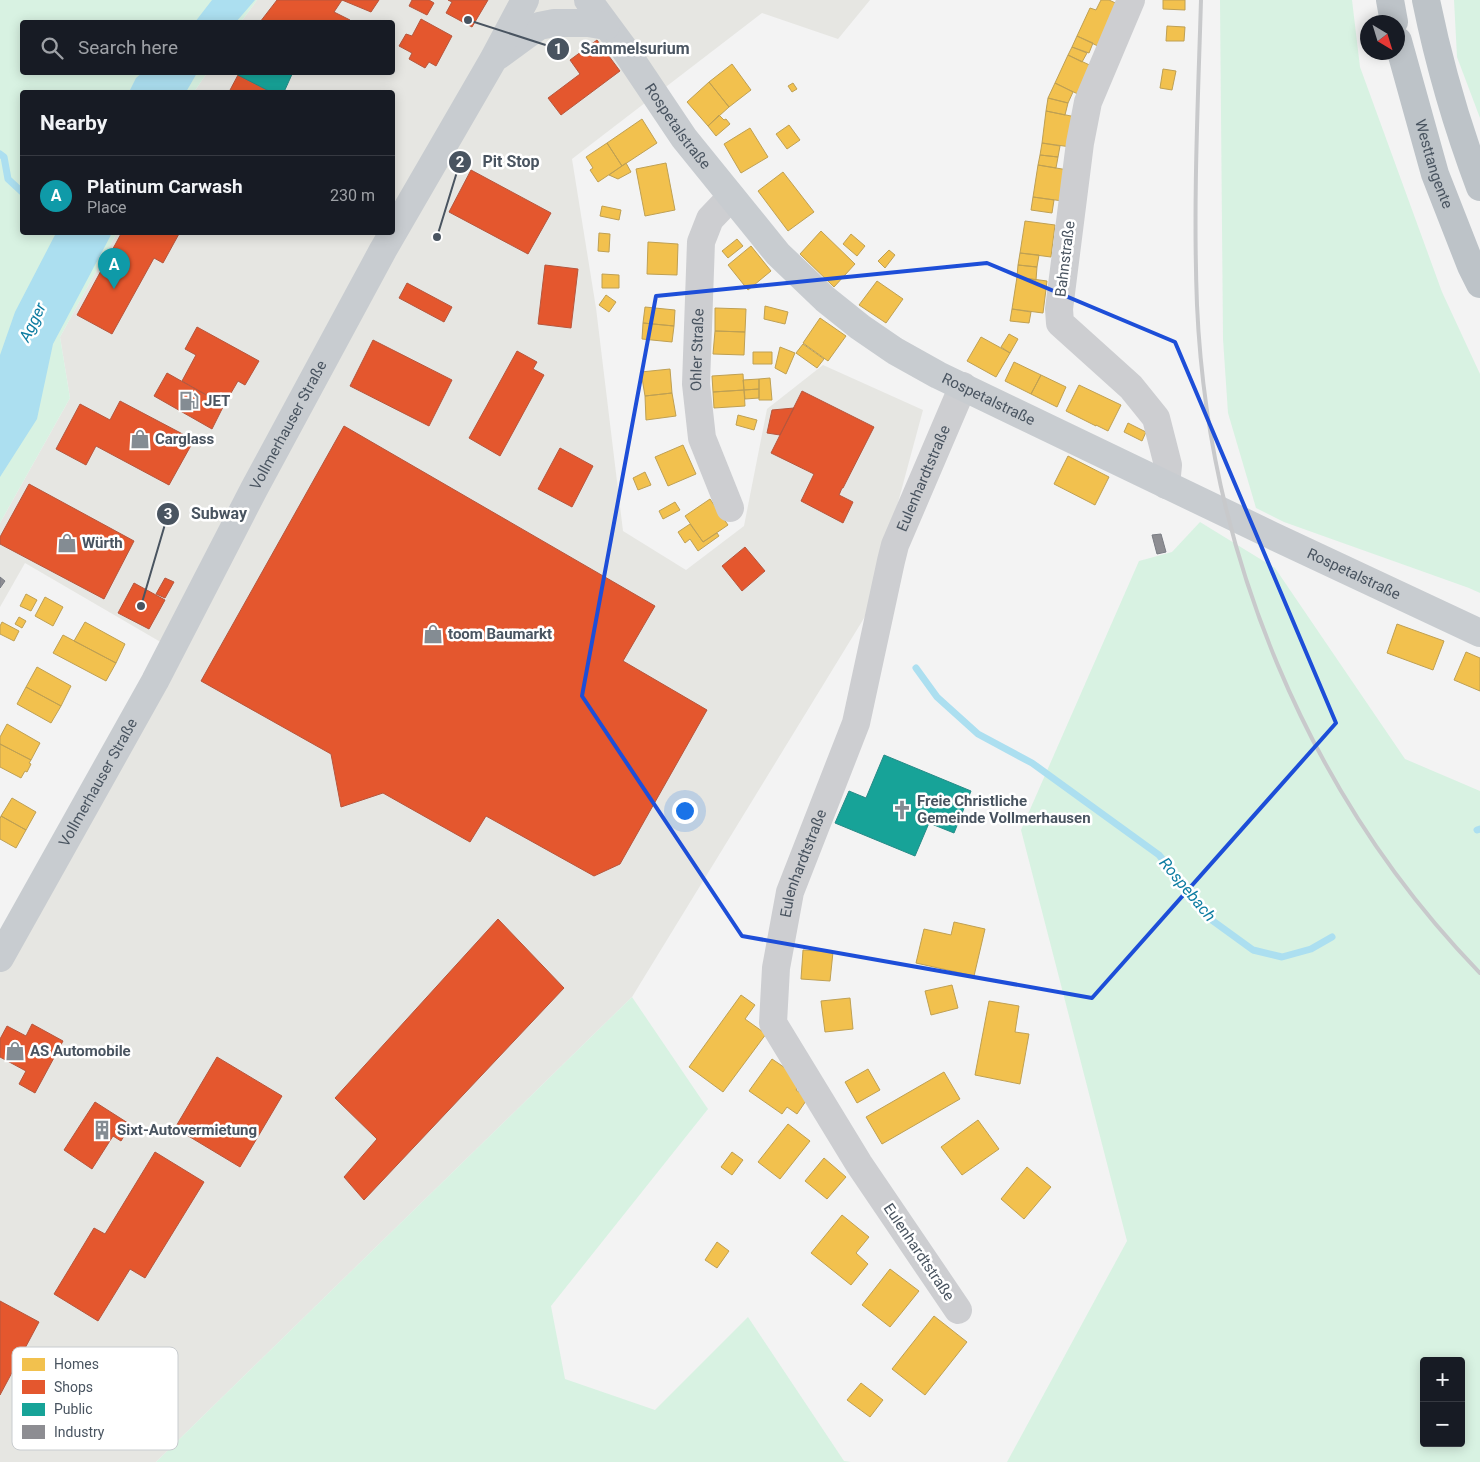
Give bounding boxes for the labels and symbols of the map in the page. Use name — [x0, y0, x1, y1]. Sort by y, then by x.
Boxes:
north arrow — [1360, 15, 1405, 60]
callout: Sammelsurium — [545, 33, 699, 64]
text: Sammelsurium — [580, 39, 690, 58]
text: 1 — [554, 40, 562, 58]
street label: Rospetalstraße — [641, 80, 715, 173]
street label: Westtangente — [1411, 117, 1457, 211]
callout: Pit Stop — [448, 146, 550, 177]
text: Pit Stop — [482, 152, 540, 171]
text: 2 — [456, 153, 465, 171]
street label: Bahnstraße — [1051, 220, 1079, 298]
pin: A — [98, 248, 130, 289]
water label: Agger — [14, 299, 50, 346]
street label: Ohler Straße — [687, 308, 708, 392]
street label: Vollmerhauser Straße — [246, 357, 331, 493]
street label: Rospetalstraße — [939, 369, 1038, 429]
fuel station icon: JET — [178, 390, 200, 412]
place label: JET — [204, 392, 230, 410]
street label: Eulenhardtstraße — [893, 422, 954, 534]
shop icon: Carglass — [129, 428, 151, 450]
place label: Carglass — [155, 430, 214, 448]
callout: Subway — [156, 498, 257, 529]
text: Subway — [191, 504, 248, 523]
text: 3 — [164, 505, 172, 523]
shop icon: Würth — [56, 532, 78, 554]
place label: Würth — [82, 534, 123, 552]
street label: Rospetalstraße — [1304, 544, 1404, 604]
shop icon: toom Baumarkt — [422, 623, 444, 645]
place label: toom Baumarkt — [448, 625, 552, 643]
street label: Vollmerhauser Straße — [55, 715, 141, 850]
place label: Freie Christliche Gemeinde Vollmerhausen — [917, 792, 1091, 827]
your location — [672, 798, 698, 824]
church icon: Freie Christliche Gemeinde Vollmerhausen — [891, 799, 913, 821]
street label: Eulenhardtstraße — [776, 807, 830, 919]
water label: Rospebach — [1156, 854, 1220, 925]
shop icon: AS Automobile — [4, 1040, 26, 1062]
place label: AS Automobile — [30, 1042, 131, 1060]
building icon: Sixt-Autovermietung — [91, 1119, 113, 1141]
place label: Sixt-Autovermietung — [117, 1121, 257, 1139]
street label: Eulenhardtstraße — [880, 1200, 958, 1304]
legend — [12, 1347, 178, 1450]
text: Homes — [54, 1356, 99, 1372]
text: Shops — [54, 1379, 93, 1395]
text: Public — [54, 1401, 93, 1417]
text: Industry — [54, 1424, 105, 1440]

